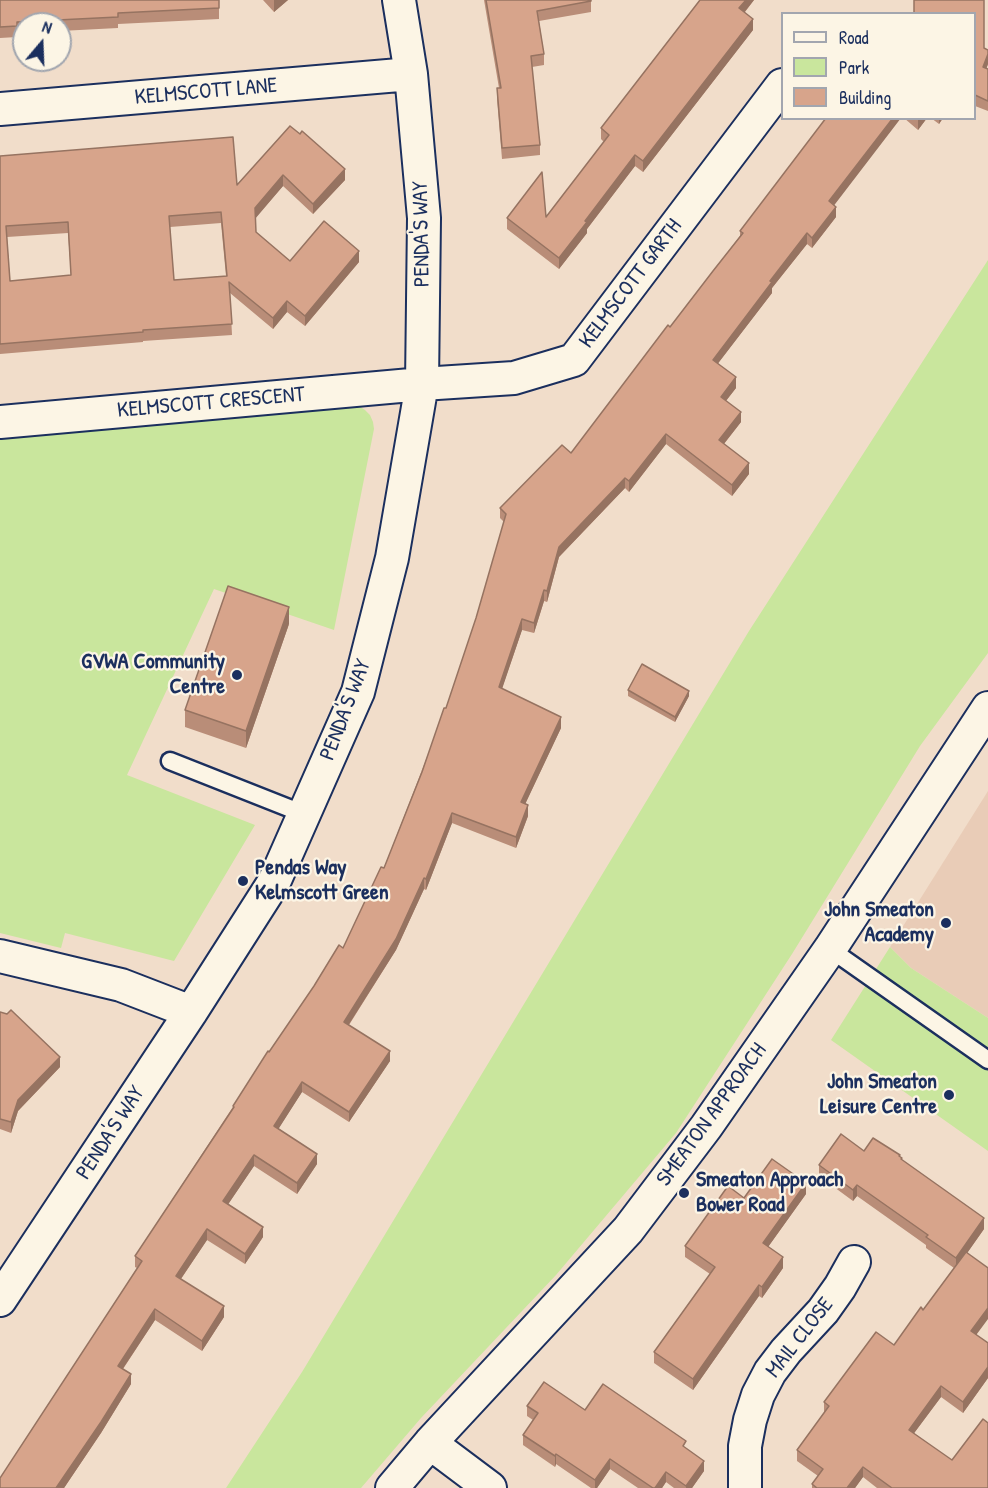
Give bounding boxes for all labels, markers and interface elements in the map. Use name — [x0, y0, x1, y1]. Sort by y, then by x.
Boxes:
north arrow — [12, 12, 72, 72]
legend — [781, 12, 976, 120]
text: N — [40, 15, 55, 39]
text: Road — [839, 25, 869, 50]
text: Park — [839, 55, 869, 80]
street label: KELMSCOTT LANE — [134, 73, 278, 111]
text: Building — [839, 85, 891, 110]
street label: PENDA'S WAY — [408, 181, 436, 287]
street label: KELMSCOTT GARTH — [574, 214, 688, 354]
street label: KELMSCOTT CRESCENT — [116, 382, 306, 424]
place label: GVWA Community Centre — [81, 649, 225, 700]
street label: PENDA'S WAY — [315, 656, 377, 764]
marker: GVWA Community Centre — [230, 668, 244, 682]
place label: Pendas Way Kelmscott Green — [255, 855, 389, 906]
marker: Pendas Way Kelmscott Green — [236, 874, 250, 888]
place label: John Smeaton Academy — [824, 897, 934, 948]
marker: John Smeaton Academy — [939, 916, 953, 930]
street label: SMEATON APPROACH — [651, 1038, 773, 1192]
place label: John Smeaton Leisure Centre — [820, 1069, 937, 1120]
street label: PENDA'S WAY — [71, 1081, 151, 1185]
marker: John Smeaton Leisure Centre — [942, 1088, 956, 1102]
place label: Smeaton Approach Bower Road — [696, 1167, 843, 1218]
marker: Smeaton Approach Bower Road — [677, 1186, 691, 1200]
street label: MAIL CLOSE — [760, 1293, 840, 1383]

